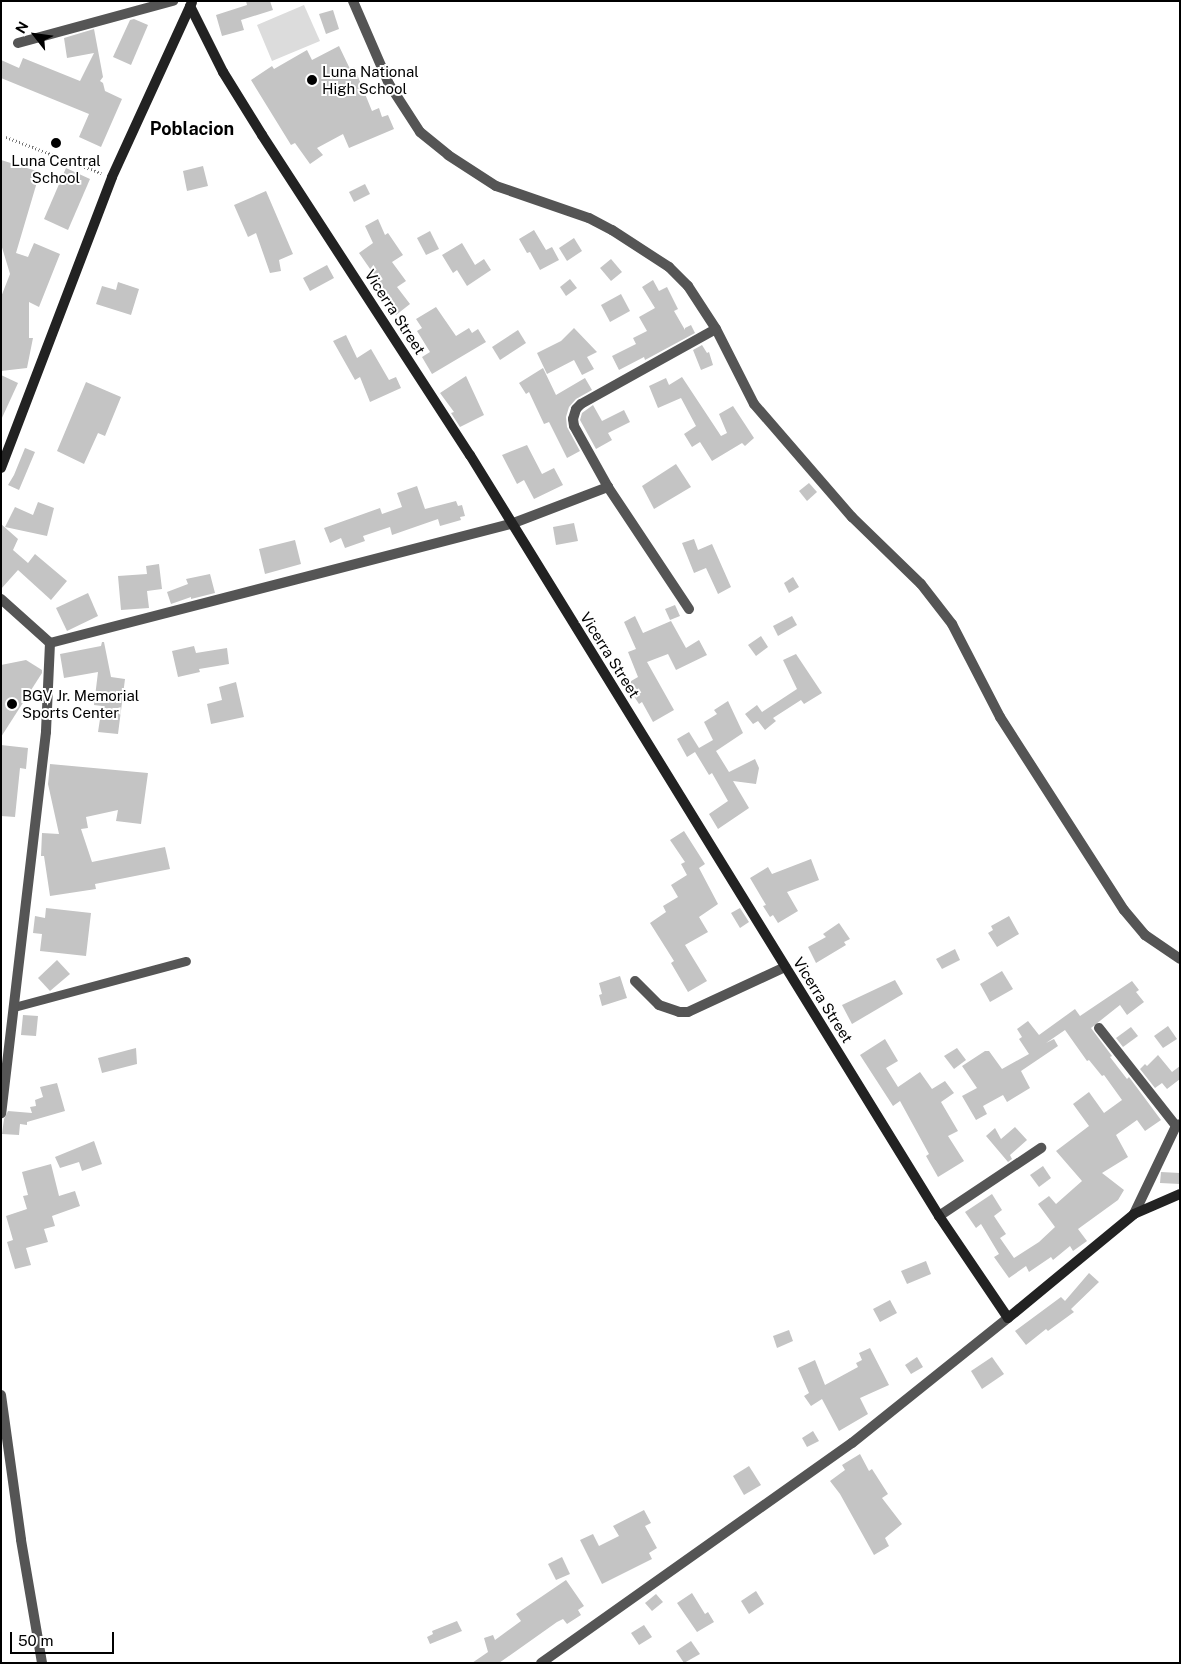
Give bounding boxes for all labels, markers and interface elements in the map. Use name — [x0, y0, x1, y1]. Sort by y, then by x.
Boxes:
north arrow — [10, 10, 60, 60]
text: N — [12, 19, 32, 36]
place label: Luna National High School — [322, 62, 419, 97]
marker: Luna National High School — [306, 74, 318, 86]
district label: Poblacion — [150, 118, 234, 140]
marker: Luna Central School — [50, 137, 62, 149]
place label: Luna Central School — [11, 151, 101, 186]
street label: Vicerra Street — [361, 266, 429, 358]
street label: Vicerra Street — [577, 609, 643, 701]
place label: BGV Jr. Memorial Sports Center — [22, 686, 139, 721]
marker: BGV Jr. Memorial Sports Center — [6, 698, 18, 710]
street label: Vicerra Street — [790, 954, 856, 1046]
scale bar — [12, 1622, 116, 1654]
text: 50 m — [18, 1632, 53, 1649]

